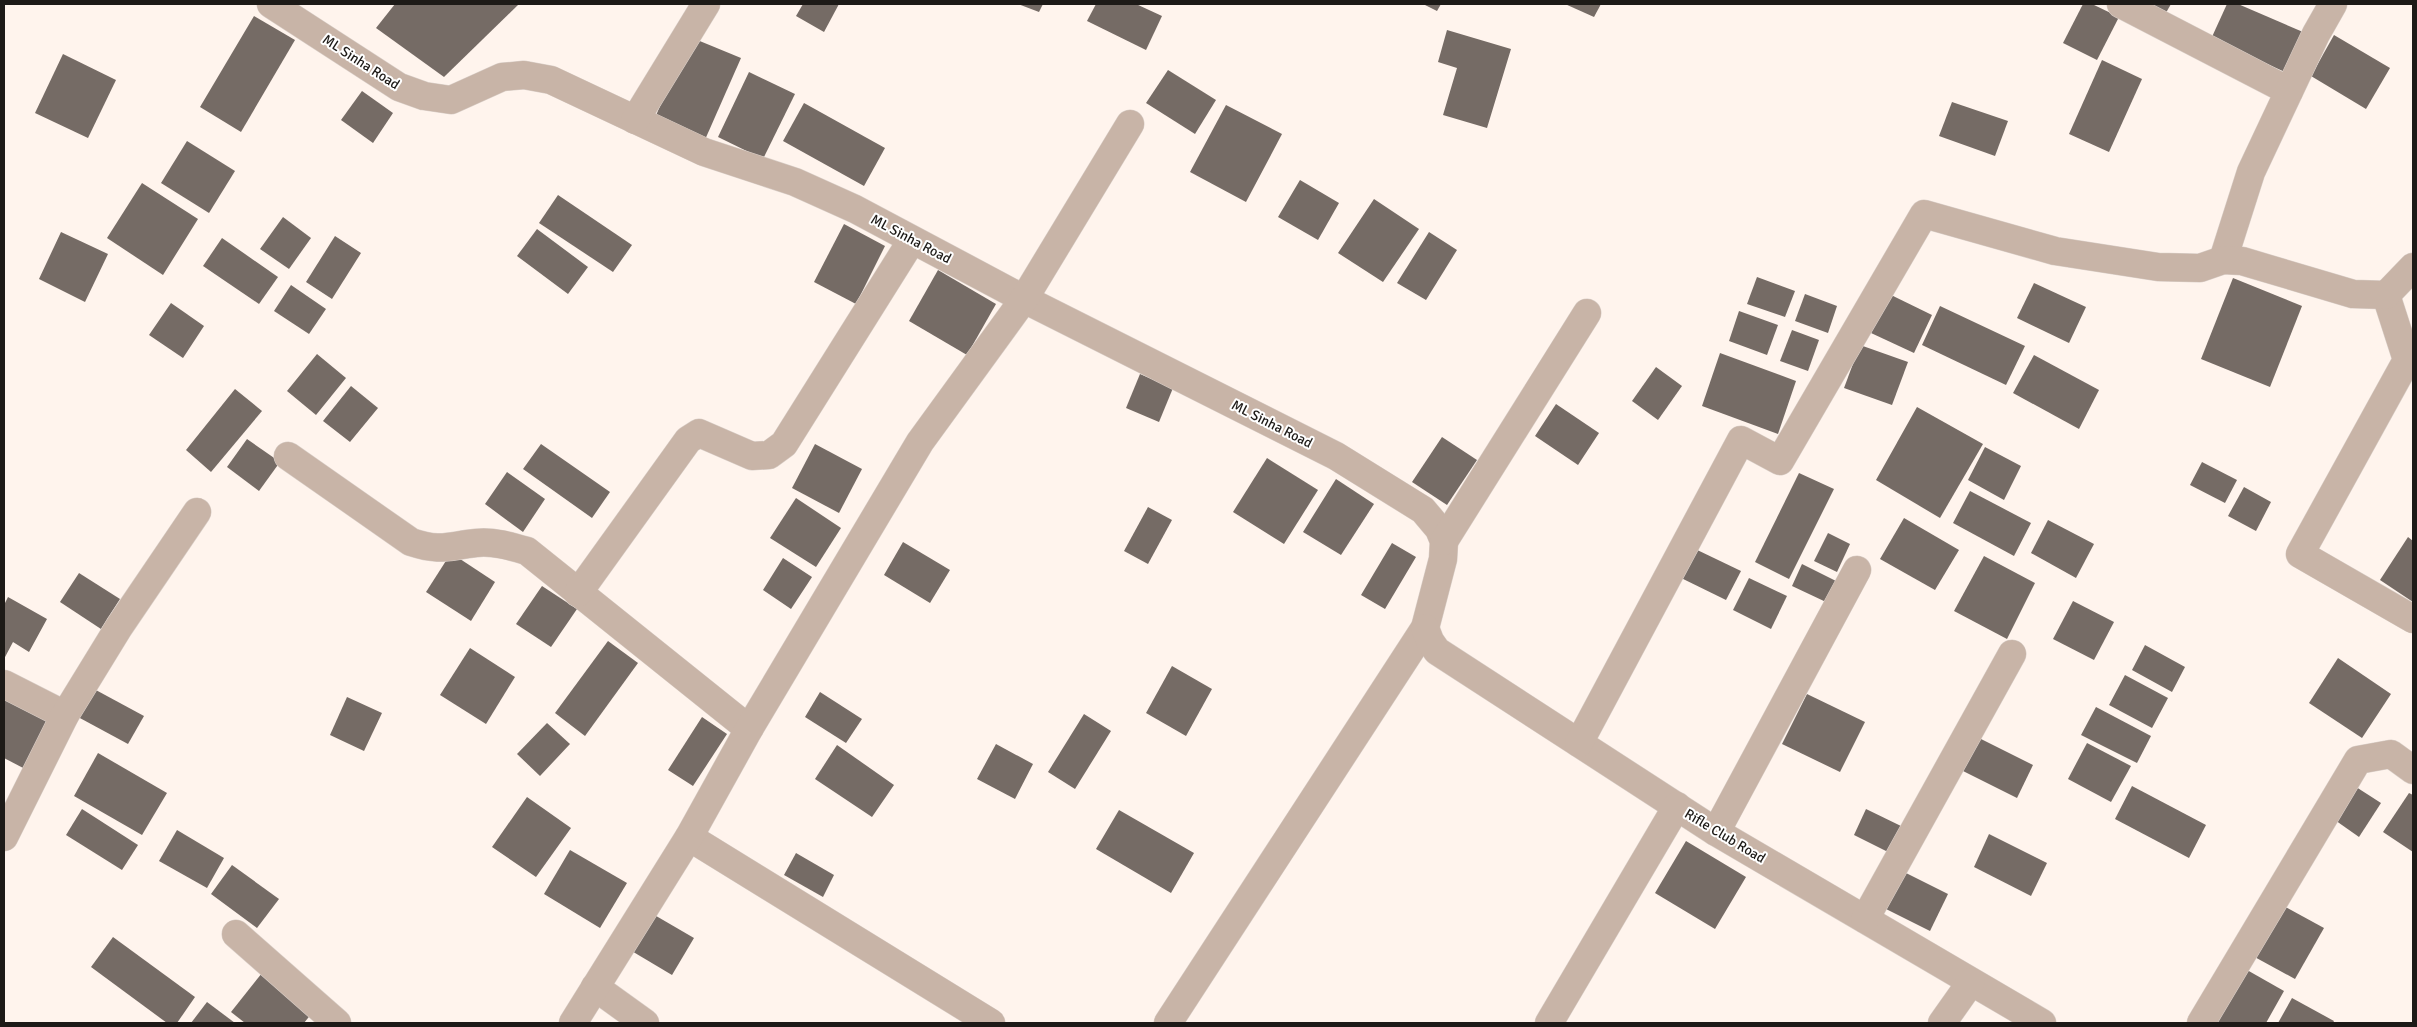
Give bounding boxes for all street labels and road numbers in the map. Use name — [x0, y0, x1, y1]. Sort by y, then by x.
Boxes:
street label: ML Sinha Road — [319, 31, 403, 93]
street label: ML Sinha Road — [868, 211, 954, 267]
street label: ML Sinha Road — [1229, 396, 1315, 452]
street label: Rifle Club Road — [1682, 805, 1768, 867]

